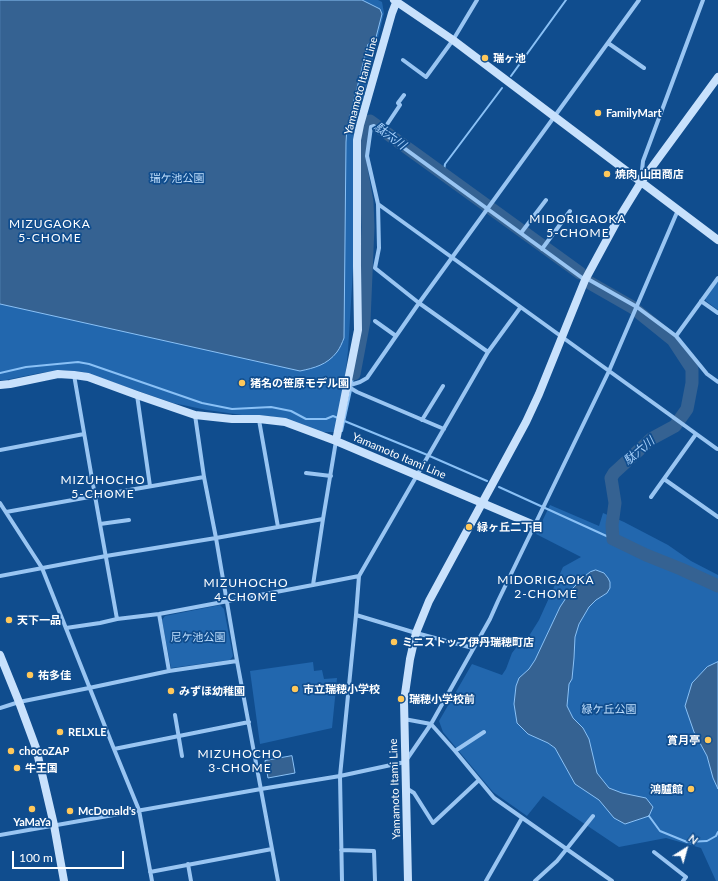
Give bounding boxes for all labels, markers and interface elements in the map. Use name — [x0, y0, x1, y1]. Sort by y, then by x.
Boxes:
street label: Yamamoto Itami Line — [342, 36, 380, 136]
place label: 瑞ヶ池 — [493, 51, 526, 65]
marker: 瑞ヶ池 — [480, 53, 490, 63]
place label: FamilyMart — [606, 106, 662, 120]
marker: FamilyMart — [593, 108, 603, 118]
water label: 駄六川 — [371, 120, 409, 152]
place label: 焼肉 山田商店 — [615, 167, 684, 181]
marker: 焼肉 山田商店 — [602, 169, 612, 179]
park label: 瑞ケ池公園 — [150, 171, 204, 185]
district label: MIDORIGAOKA 5-CHOME — [529, 212, 627, 240]
district label: MIZUGAOKA 5-CHOME — [9, 217, 91, 245]
place label: 猪名の笹原モデル園 — [250, 376, 349, 390]
marker: 猪名の笹原モデル園 — [237, 378, 247, 388]
street label: Yamamoto Itami Line — [350, 430, 448, 482]
water label: 駄六川 — [621, 434, 657, 468]
district label: MIZUHOCHO 5-CHOME — [60, 473, 146, 501]
place label: 緑ヶ丘二丁目 — [477, 520, 543, 534]
marker: 緑ヶ丘二丁目 — [464, 522, 474, 532]
district label: MIDORIGAOKA 2-CHOME — [497, 573, 595, 601]
district label: MIZUHOCHO 4-CHOME — [203, 576, 289, 604]
place label: 天下一品 — [17, 613, 61, 627]
marker: 天下一品 — [4, 615, 14, 625]
park label: 尼ケ池公園 — [171, 630, 225, 644]
place label: ミニストップ伊丹瑞穂町店 — [402, 635, 534, 649]
marker: ミニストップ伊丹瑞穂町店 — [389, 637, 399, 647]
place label: 祐多佳 — [38, 668, 71, 682]
marker: 祐多佳 — [25, 670, 35, 680]
place label: 市立瑞穂小学校 — [303, 682, 380, 696]
place label: みずほ幼稚園 — [179, 684, 245, 698]
marker: 市立瑞穂小学校 — [290, 684, 300, 694]
marker: みずほ幼稚園 — [166, 686, 176, 696]
place label: 瑞穂小学校前 — [409, 692, 475, 706]
marker: 瑞穂小学校前 — [396, 694, 406, 704]
park label: 緑ケ丘公園 — [582, 702, 636, 716]
place label: RELXLE — [68, 725, 107, 739]
marker: RELXLE — [55, 727, 65, 737]
place label: 賞月亭 — [667, 733, 700, 747]
marker: 賞月亭 — [703, 735, 713, 745]
street label: Yamamoto Itami Line — [387, 738, 403, 840]
place label: chocoZAP — [19, 744, 69, 758]
marker: chocoZAP — [6, 746, 16, 756]
district label: MIZUHOCHO 3-CHOME — [197, 747, 283, 775]
place label: 牛王国 — [25, 761, 58, 775]
marker: 牛王国 — [12, 763, 22, 773]
place label: 鴻臚館 — [650, 782, 683, 796]
marker: 鴻臚館 — [686, 784, 696, 794]
marker: YaMaYa — [27, 804, 37, 814]
place label: McDonald's — [78, 804, 136, 818]
marker: McDonald's — [65, 806, 75, 816]
place label: YaMaYa — [13, 815, 51, 829]
north arrow — [666, 829, 706, 869]
text: N — [686, 831, 701, 847]
scale bar — [14, 843, 126, 869]
text: 100 m — [19, 850, 53, 865]

